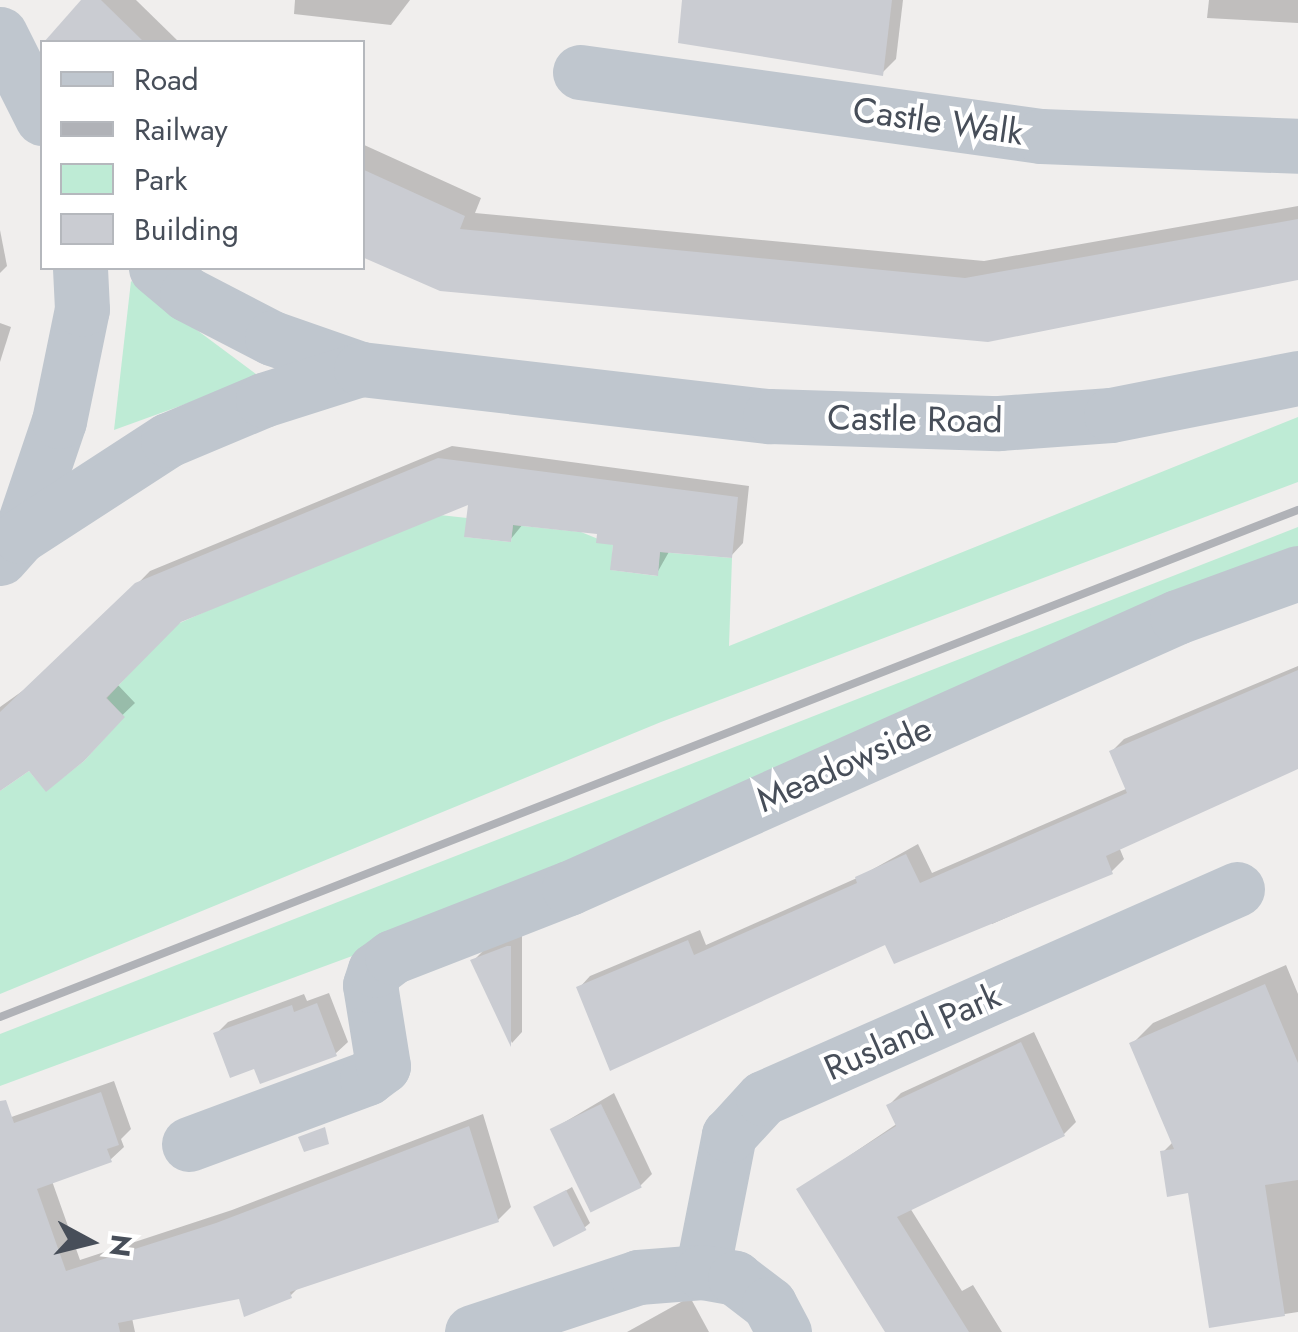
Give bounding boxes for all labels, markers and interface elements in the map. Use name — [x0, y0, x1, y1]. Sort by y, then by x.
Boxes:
legend — [40, 40, 365, 270]
text: Road — [134, 58, 199, 101]
street label: Castle Walk — [850, 88, 1026, 154]
text: Railway — [134, 108, 228, 151]
text: Park — [134, 158, 187, 201]
text: Building — [134, 208, 239, 251]
street label: Castle Road — [827, 396, 1003, 442]
street label: Meadowside — [750, 707, 938, 821]
street label: Rusland Park — [818, 975, 1006, 1089]
north arrow — [40, 1192, 140, 1292]
text: N — [99, 1232, 142, 1259]

